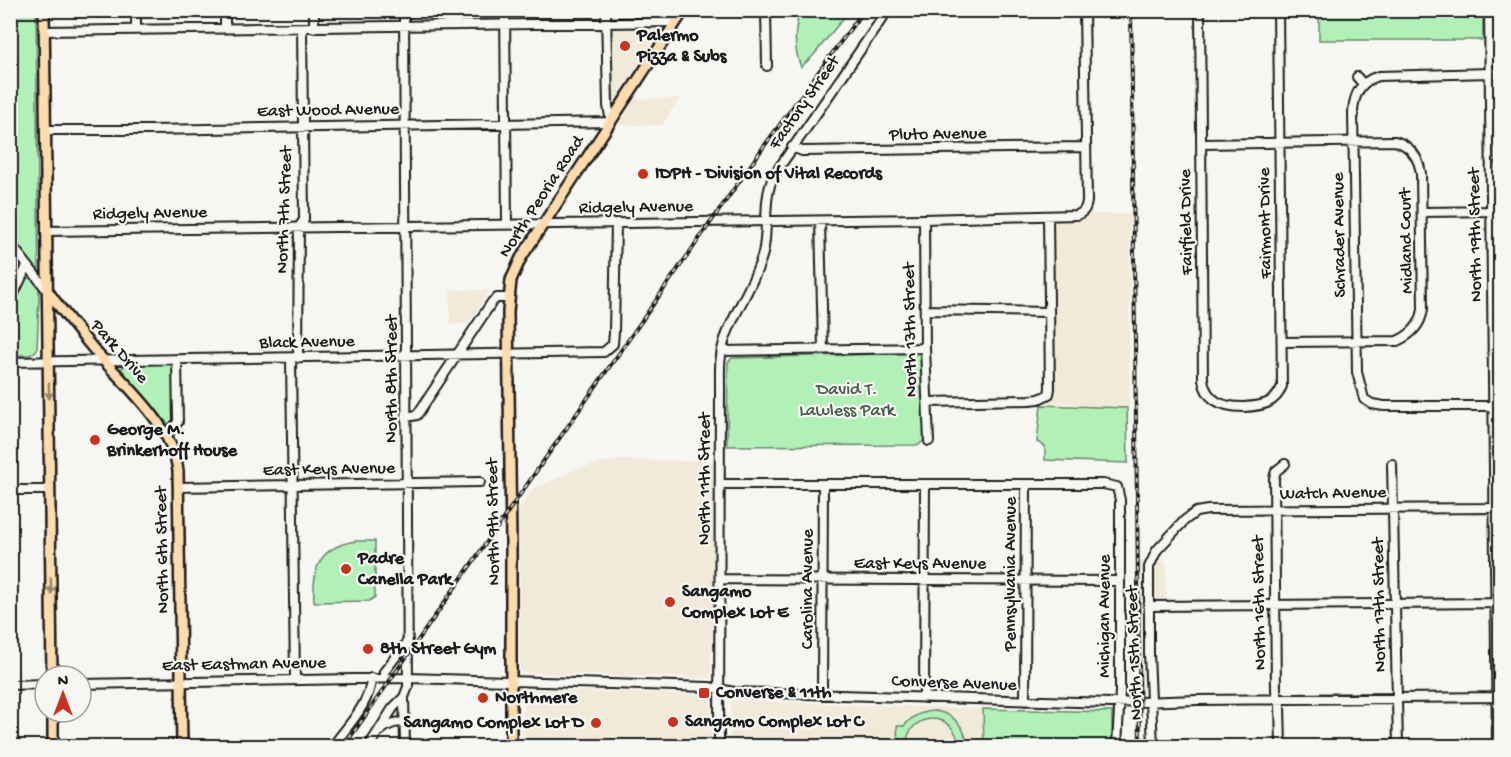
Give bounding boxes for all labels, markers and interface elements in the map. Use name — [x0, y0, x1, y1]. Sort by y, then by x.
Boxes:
place label: Palermo Pizza & Subs — [636, 26, 728, 68]
marker: Palermo Pizza & Subs — [618, 39, 632, 53]
street label: Factory Street — [764, 51, 846, 155]
street label: East Wood Avenue — [257, 99, 400, 123]
street label: Pluto Avenue — [888, 124, 988, 146]
street label: North Peoria Road — [495, 131, 590, 262]
street label: North 7th Street — [272, 144, 298, 274]
place label: IDPH - Division of Vital Records — [655, 164, 883, 185]
street label: North 19th Street — [1464, 166, 1488, 302]
marker: IDPH - Division of Vital Records — [636, 167, 650, 181]
street label: Fairmont Drive — [1255, 167, 1277, 280]
street label: Fairfield Drive — [1176, 168, 1198, 276]
street label: Schrader Avenue — [1328, 172, 1352, 298]
street label: Midland Court — [1396, 186, 1418, 294]
street label: Ridgely Avenue — [579, 196, 694, 219]
street label: Ridgely Avenue — [93, 202, 208, 225]
street label: North 13th Street — [899, 261, 923, 397]
street label: North 8th Street — [382, 313, 403, 443]
street label: Park Drive — [85, 315, 153, 389]
street label: Black Avenue — [258, 332, 356, 354]
park label: David T. Lawless Park — [799, 380, 897, 422]
one-way arrow — [44, 381, 53, 400]
street label: North 11th Street — [695, 411, 716, 545]
place label: George M. Brinkerhoff House — [106, 420, 238, 462]
marker: George M. Brinkerhoff House — [88, 433, 102, 447]
street label: North 9th Street — [482, 457, 506, 586]
street label: East Keys Avenue — [263, 458, 396, 482]
street label: Watch Avenue — [1279, 483, 1387, 505]
street label: North 6th Street — [151, 485, 175, 614]
street label: Pennsylvania Avenue — [1001, 496, 1022, 652]
street label: Carolina Avenue — [798, 528, 819, 649]
street label: North 16th Street — [1248, 534, 1272, 670]
street label: North 17th Street — [1368, 536, 1392, 673]
place label: Padre Canella Park — [357, 549, 454, 591]
street label: East Keys Avenue — [854, 554, 987, 575]
street label: Michigan Avenue — [1095, 554, 1116, 678]
marker: Padre Canella Park — [339, 562, 353, 576]
one-way arrow — [46, 576, 56, 595]
place label: Sangamo Complex Lot E — [681, 582, 790, 624]
street label: North 15th Street — [1122, 584, 1148, 721]
marker: Sangamo Complex Lot E — [663, 595, 677, 609]
place label: 8th Street Gym — [380, 639, 497, 660]
marker: 8th Street Gym — [361, 642, 375, 656]
street label: East Eastman Avenue — [162, 653, 327, 677]
north arrow — [33, 664, 93, 724]
street label: Converse Avenue — [891, 671, 1018, 697]
text: N — [58, 673, 69, 692]
place label: Converse & 11th — [715, 683, 832, 704]
marker: Converse & 11th — [697, 686, 711, 700]
place label: Northmere — [495, 688, 578, 709]
marker: Northmere — [476, 691, 490, 705]
place label: Sangamo Complex Lot C — [685, 712, 866, 733]
place label: Sangamo Complex Lot D — [403, 713, 585, 734]
marker: Sangamo Complex Lot C — [666, 715, 680, 729]
marker: Sangamo Complex Lot D — [589, 716, 603, 730]

